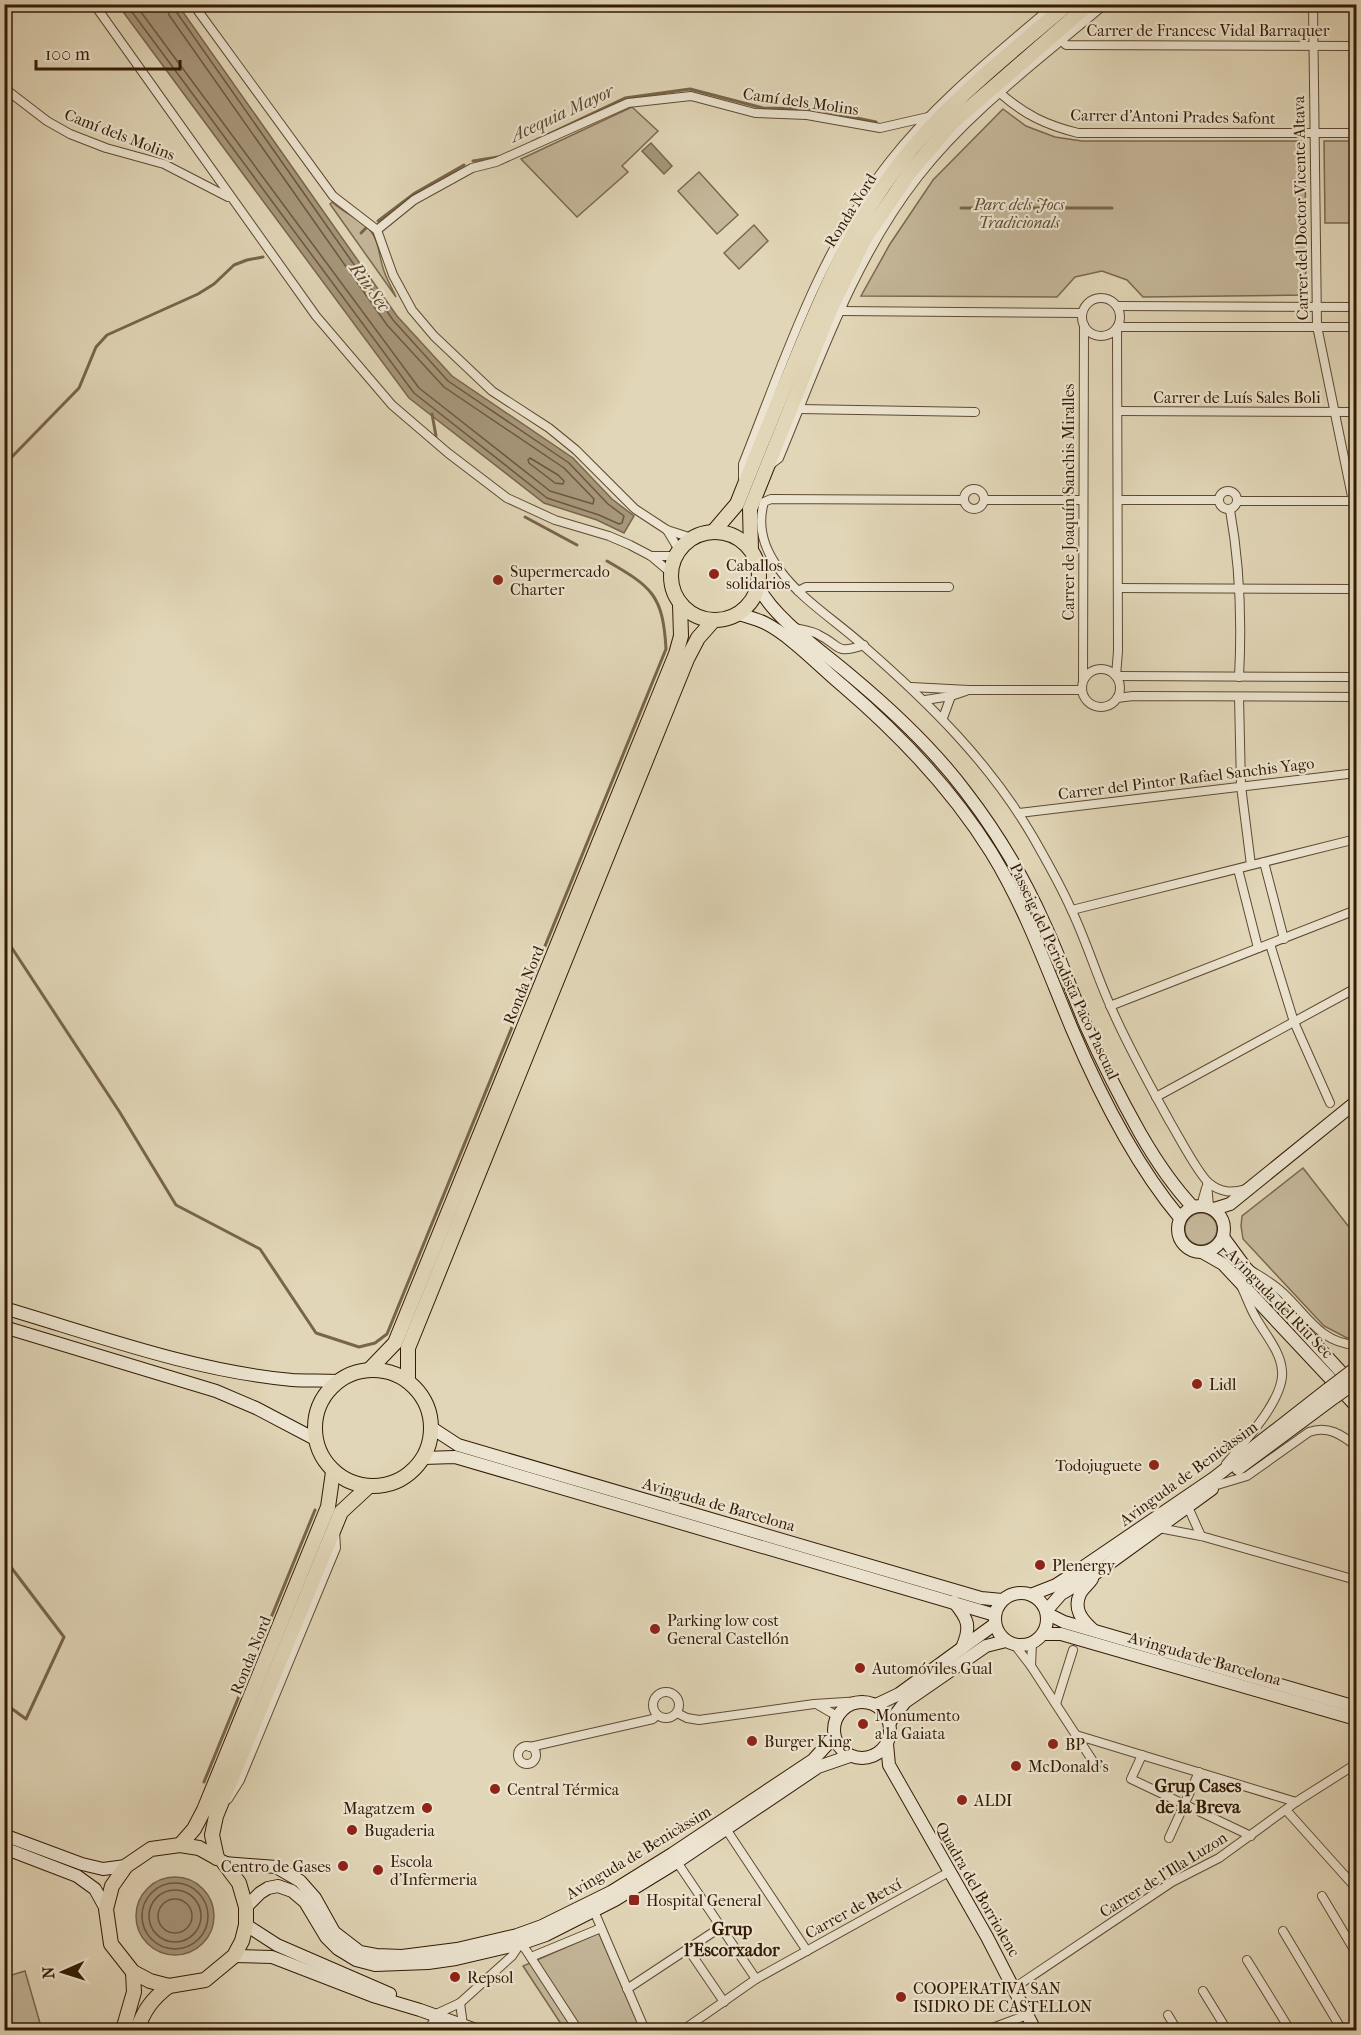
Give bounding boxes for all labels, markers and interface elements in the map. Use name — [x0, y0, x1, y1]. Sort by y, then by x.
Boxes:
street label: Carrer de Francesc Vidal Barraquer — [1086, 21, 1330, 40]
scale bar — [36, 33, 180, 71]
text: 100 m — [45, 44, 90, 65]
water label: Acequia Mayor — [505, 80, 619, 147]
street label: Camí dels Molins — [742, 84, 860, 119]
street label: Carrer del Doctor Vicente Altava — [1289, 95, 1312, 320]
street label: Camí dels Molins — [62, 105, 178, 164]
street label: Carrer d'Antoni Prades Safont — [1070, 105, 1276, 128]
street label: Ronda Nord — [820, 170, 881, 251]
park label: Parc dels Jocs Tradicionals — [973, 195, 1065, 232]
water label: Riu Sec — [344, 258, 395, 317]
street label: Carrer de Joaquín Sanchis Miralles — [1059, 383, 1078, 620]
street label: Carrer de Luís Sales Boli — [1153, 388, 1321, 407]
place label: Caballos solidarios — [726, 556, 791, 593]
place label: Supermercado Charter — [510, 562, 610, 599]
marker: Caballos solidarios — [707, 567, 721, 581]
marker: Supermercado Charter — [491, 573, 505, 587]
street label: Carrer del Pintor Rafael Sanchis Yago — [1057, 753, 1315, 804]
street label: Passeig del Periodista Paco Pascual — [1006, 860, 1123, 1083]
street label: Ronda Nord — [499, 943, 548, 1027]
street label: Avinguda del Riu Sec — [1221, 1244, 1337, 1362]
place label: Lidl — [1209, 1375, 1237, 1394]
marker: Lidl — [1190, 1377, 1204, 1391]
street label: Avinguda de Benicàssim — [1115, 1417, 1262, 1530]
place label: Todojuguete — [1055, 1456, 1142, 1475]
marker: Todojuguete — [1147, 1458, 1161, 1472]
street label: Avinguda de Barcelona — [639, 1473, 798, 1536]
place label: Plenergy — [1052, 1556, 1115, 1575]
marker: Plenergy — [1033, 1558, 1047, 1572]
place label: Parking low cost General Castellón — [667, 1611, 790, 1648]
street label: Ronda Nord — [226, 1613, 275, 1697]
marker: Parking low cost General Castellón — [648, 1622, 662, 1636]
street label: Avinguda de Barcelona — [1125, 1627, 1284, 1690]
place label: Automóviles Gual — [871, 1659, 993, 1678]
marker: Automóviles Gual — [853, 1661, 867, 1675]
place label: Monumento a la Gaiata — [875, 1706, 960, 1743]
marker: Monumento a la Gaiata — [856, 1717, 870, 1731]
place label: Burger King — [764, 1732, 852, 1751]
marker: Burger King — [745, 1734, 759, 1748]
place label: BP — [1065, 1735, 1085, 1754]
marker: BP — [1046, 1737, 1060, 1751]
place label: McDonald's — [1028, 1757, 1109, 1776]
marker: McDonald's — [1009, 1759, 1023, 1773]
district label: Grup Cases de la Breva — [1155, 1776, 1242, 1818]
place label: Central Térmica — [507, 1780, 620, 1799]
marker: Central Térmica — [488, 1782, 502, 1796]
place label: ALDI — [973, 1791, 1012, 1810]
marker: ALDI — [955, 1793, 969, 1807]
place label: Magatzem — [343, 1799, 416, 1818]
marker: Magatzem — [420, 1801, 434, 1815]
street label: Avinguda de Benicàssim — [561, 1801, 715, 1904]
street label: Quadra del Borriolenc — [931, 1818, 1024, 1960]
place label: Bugaderia — [364, 1821, 436, 1840]
marker: Bugaderia — [345, 1823, 359, 1837]
street label: Carrer de l'Illa Luzon — [1096, 1827, 1231, 1921]
place label: Escola d'Infermeria — [390, 1852, 478, 1889]
place label: Centro de Gases — [221, 1857, 331, 1876]
marker: Centro de Gases — [336, 1859, 350, 1873]
marker: Escola d'Infermeria — [371, 1863, 385, 1877]
street label: Carrer de Betxí — [802, 1874, 905, 1943]
place label: Hospital General — [646, 1891, 762, 1910]
marker: Hospital General — [627, 1893, 641, 1907]
district label: Grup l'Escorxador — [683, 1919, 780, 1961]
north arrow — [33, 1942, 93, 2002]
text: N — [39, 1965, 58, 1979]
place label: Repsol — [467, 1968, 514, 1987]
marker: Repsol — [448, 1970, 462, 1984]
place label: COOPERATIVA SAN ISIDRO DE CASTELLON — [913, 1979, 1092, 2016]
marker: COOPERATIVA SAN ISIDRO DE CASTELLON — [894, 1990, 908, 2004]

